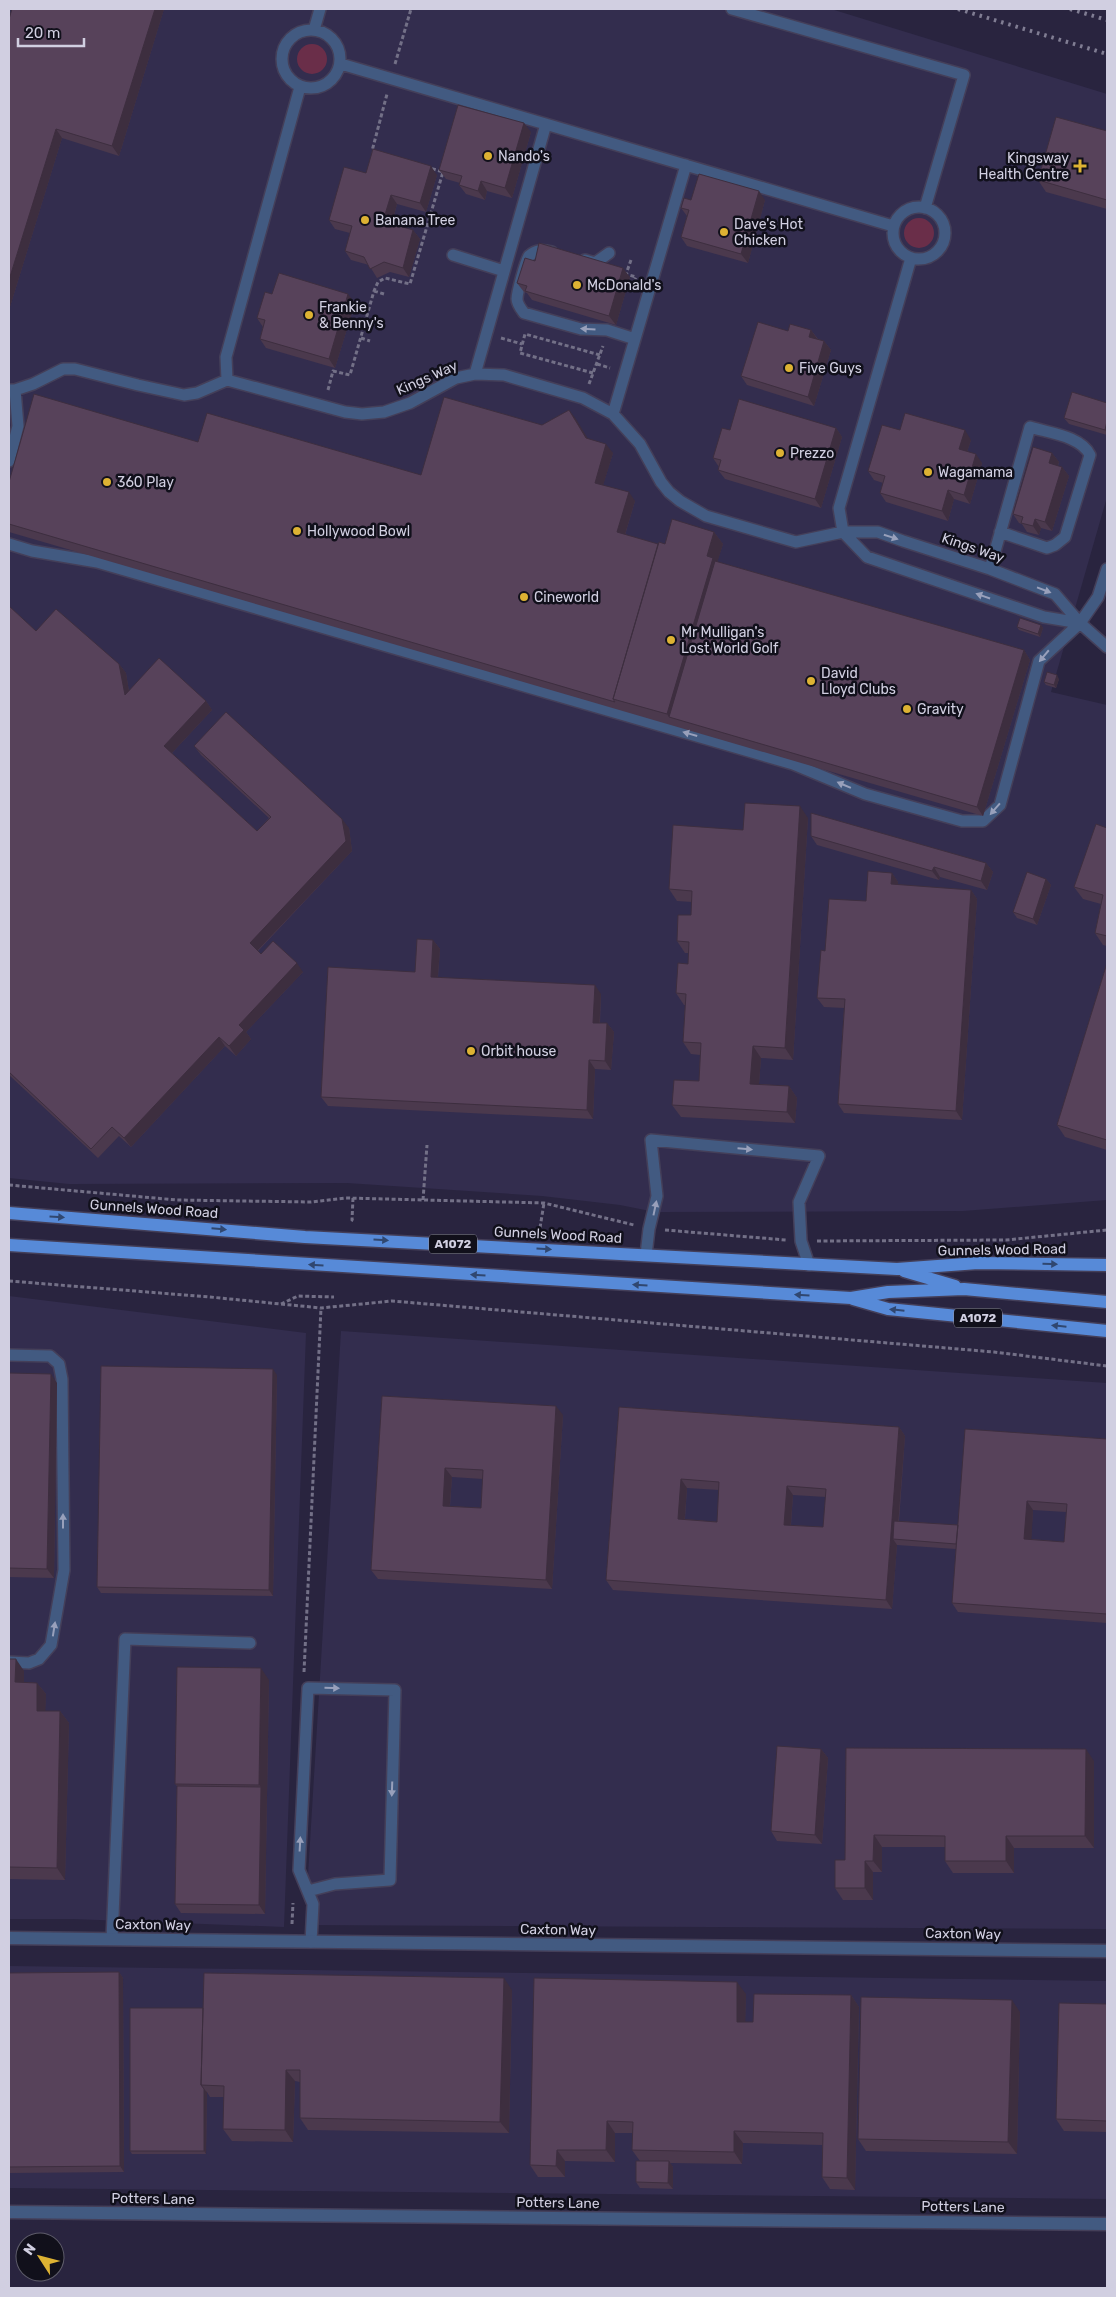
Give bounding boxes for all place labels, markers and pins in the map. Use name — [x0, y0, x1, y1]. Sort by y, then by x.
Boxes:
place label: Nando's — [498, 148, 550, 165]
marker: Nando's — [482, 150, 494, 162]
place label: Kingsway Health Centre — [979, 150, 1069, 183]
marker: Kingsway Health Centre — [1073, 159, 1087, 173]
place label: Banana Tree — [375, 212, 456, 229]
marker: Banana Tree — [359, 214, 371, 226]
place label: Dave's Hot Chicken — [734, 216, 803, 249]
marker: Dave's Hot Chicken — [718, 226, 730, 238]
place label: McDonald's — [587, 277, 661, 294]
marker: McDonald's — [571, 279, 583, 291]
place label: Frankie & Benny's — [319, 299, 384, 332]
marker: Frankie & Benny's — [303, 309, 315, 321]
place label: Five Guys — [799, 360, 862, 377]
marker: Five Guys — [783, 362, 795, 374]
place label: Prezzo — [790, 445, 834, 462]
marker: Prezzo — [774, 447, 786, 459]
place label: Wagamama — [938, 464, 1013, 481]
marker: Wagamama — [922, 466, 934, 478]
place label: 360 Play — [117, 474, 174, 491]
marker: 360 Play — [101, 476, 113, 488]
place label: Hollywood Bowl — [307, 523, 410, 540]
marker: Hollywood Bowl — [291, 525, 303, 537]
place label: Cineworld — [534, 589, 599, 606]
marker: Cineworld — [518, 591, 530, 603]
place label: Mr Mulligan's Lost World Golf — [681, 624, 779, 657]
marker: Mr Mulligan's Lost World Golf — [665, 634, 677, 646]
place label: David Lloyd Clubs — [821, 665, 896, 698]
marker: David Lloyd Clubs — [805, 675, 817, 687]
place label: Gravity — [917, 701, 964, 718]
marker: Gravity — [901, 703, 913, 715]
place label: Orbit house — [481, 1043, 557, 1060]
marker: Orbit house — [465, 1045, 477, 1057]

